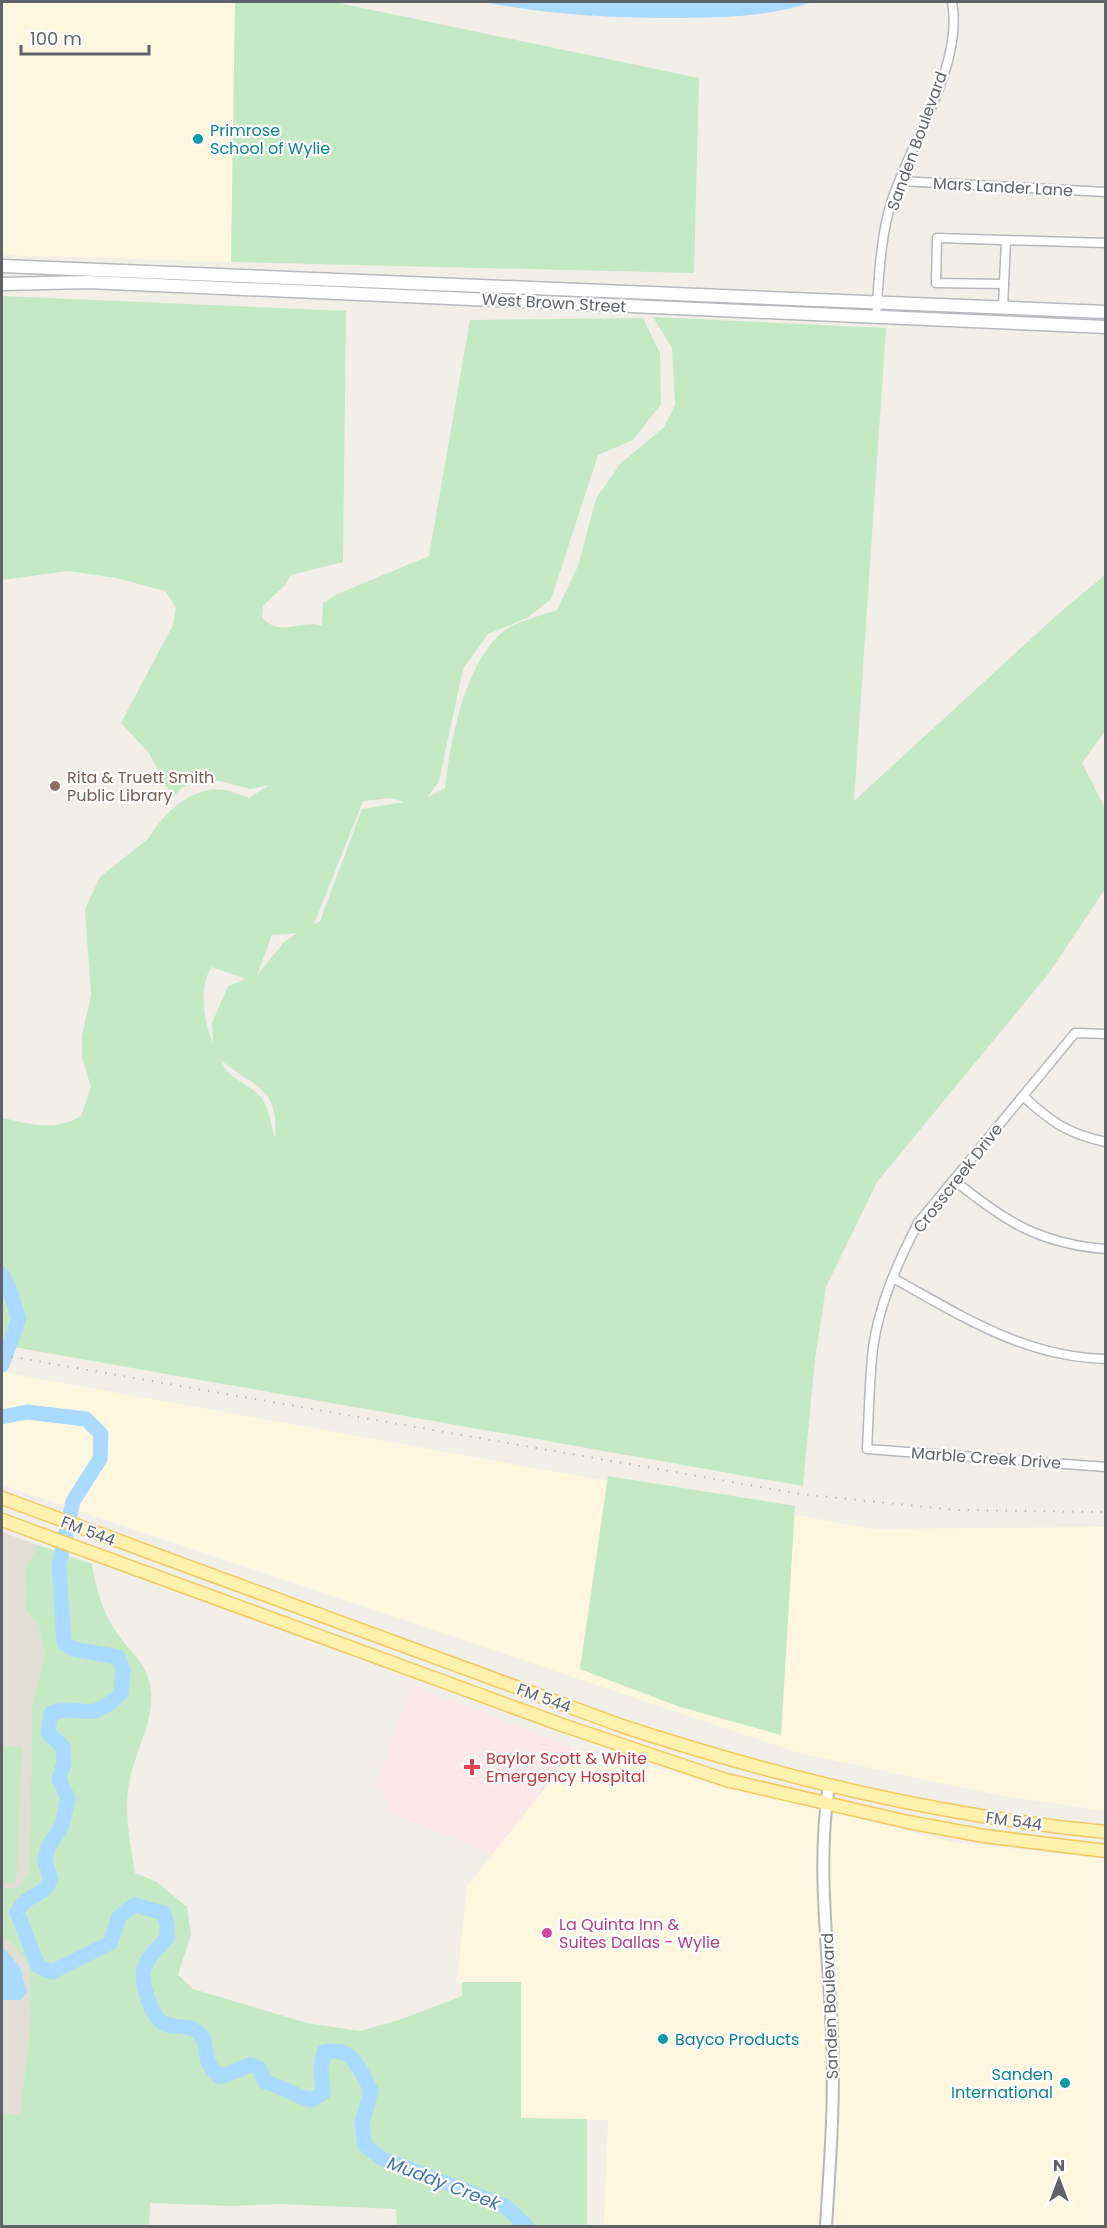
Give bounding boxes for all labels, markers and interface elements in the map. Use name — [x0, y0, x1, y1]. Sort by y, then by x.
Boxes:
scale bar — [21, 18, 148, 56]
text: 100 m — [30, 26, 82, 51]
street label: Sanden Boulevard — [881, 68, 953, 214]
place label: Primrose School of Wylie — [210, 119, 330, 160]
marker: Primrose School of Wylie — [191, 132, 205, 146]
street label: Mars Lander Lane — [932, 172, 1074, 202]
street label: West Brown Street — [481, 288, 627, 318]
place label: Rita & Truett Smith Public Library — [67, 766, 214, 807]
marker: Rita & Truett Smith Public Library — [48, 779, 62, 793]
street label: Crosscreek Drive — [908, 1118, 1008, 1238]
street label: Marble Creek Drive — [910, 1441, 1062, 1475]
street label: FM 544 — [58, 1510, 118, 1552]
street label: FM 544 — [514, 1678, 574, 1718]
place label: Baylor Scott & White Emergency Hospital — [486, 1747, 647, 1788]
marker: Baylor Scott & White Emergency Hospital — [463, 1758, 481, 1776]
street label: FM 544 — [985, 1806, 1043, 1836]
place label: La Quinta Inn & Suites Dallas - Wylie — [559, 1913, 720, 1954]
marker: La Quinta Inn & Suites Dallas - Wylie — [540, 1926, 554, 1940]
street label: Sanden Boulevard — [816, 1932, 844, 2080]
place label: Bayco Products — [675, 2028, 799, 2051]
marker: Bayco Products — [656, 2032, 670, 2046]
place label: Sanden International — [951, 2063, 1053, 2104]
marker: Sanden International — [1058, 2076, 1072, 2090]
water label: Muddy Creek — [384, 2150, 505, 2216]
north arrow — [1029, 2150, 1089, 2210]
text: N — [1053, 2154, 1065, 2177]

